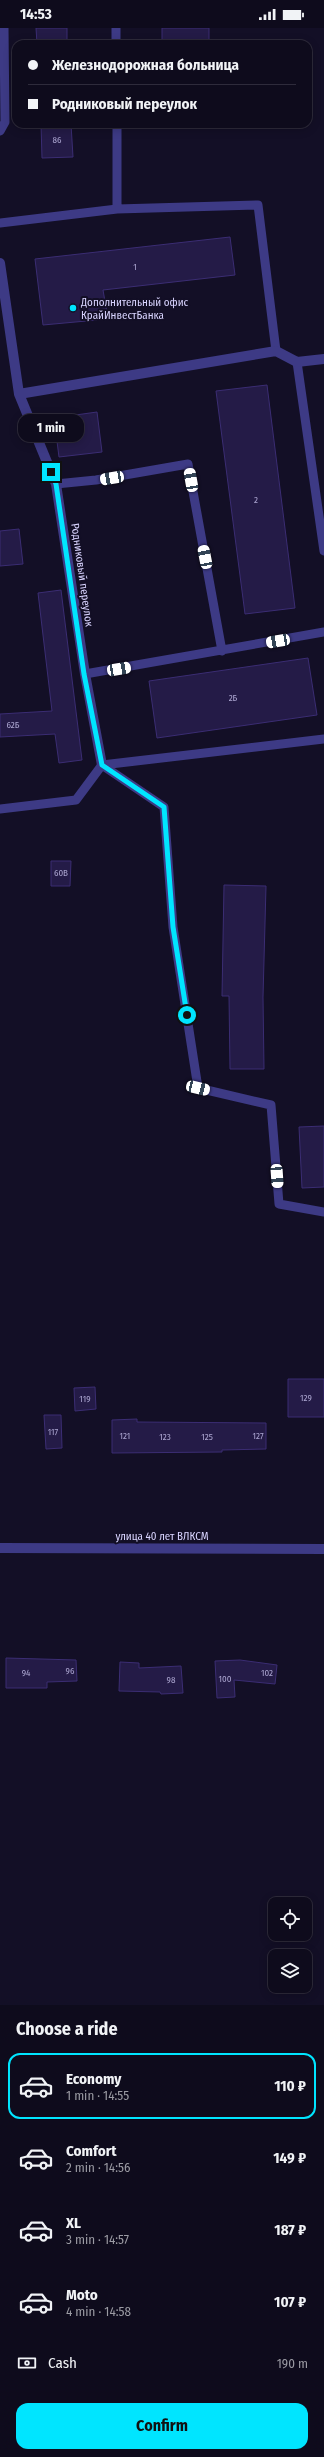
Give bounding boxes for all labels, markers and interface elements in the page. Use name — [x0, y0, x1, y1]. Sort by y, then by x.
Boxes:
text: 14:53 — [20, 5, 52, 23]
text: Железнодорожная больница — [52, 56, 239, 74]
text: Родниковый переулок — [52, 95, 197, 113]
house number: 86 — [53, 135, 62, 145]
house number: 1 — [133, 262, 137, 272]
place label: Дополнительный офис КрайИнвестБанка — [80, 296, 189, 322]
marker: Дополнительный офис КрайИнвестБанка — [68, 303, 78, 313]
callout: 1 min — [18, 414, 84, 442]
text: 1 min — [37, 420, 65, 435]
route end — [42, 463, 60, 481]
car — [183, 467, 199, 493]
car — [99, 470, 125, 486]
house number: 2 — [254, 495, 258, 505]
street label: Родниковый переулок — [68, 522, 96, 628]
car — [197, 544, 213, 570]
car — [265, 633, 291, 649]
car — [106, 661, 132, 677]
house number: 2Б — [229, 693, 238, 703]
house number: 62Б — [6, 720, 20, 730]
house number: 60В — [54, 868, 68, 878]
route start — [178, 1006, 196, 1024]
car — [185, 1079, 211, 1097]
car — [270, 1164, 284, 1188]
house number: 129 — [300, 1393, 312, 1403]
house number: 119 — [79, 1394, 91, 1404]
house number: 117 — [48, 1427, 59, 1437]
house number: 121 — [120, 1431, 130, 1441]
house number: 127 — [252, 1431, 264, 1441]
house number: 123 — [159, 1432, 171, 1442]
house number: 125 — [201, 1432, 213, 1442]
street label: улица 40 лет ВЛКСМ — [115, 1530, 209, 1543]
house number: 96 — [66, 1666, 75, 1676]
house number: 94 — [22, 1668, 31, 1678]
house number: 102 — [261, 1668, 273, 1678]
house number: 100 — [219, 1674, 232, 1684]
house number: 98 — [167, 1675, 176, 1685]
map controls — [268, 1897, 312, 1993]
button: locate — [268, 1897, 312, 1941]
button: layers — [268, 1949, 312, 1993]
text: Choose a ride — [16, 2018, 118, 2040]
icon: car — [18, 2068, 54, 2104]
text: Economy — [66, 2070, 121, 2088]
text: 110 ₽ — [274, 2077, 306, 2095]
text: 1 min · 14:55 — [66, 2088, 129, 2103]
icon: car — [18, 2140, 54, 2176]
text: Comfort — [66, 2142, 117, 2160]
text: 149 ₽ — [273, 2149, 306, 2167]
text: 2 min · 14:56 — [66, 2160, 130, 2175]
icon: car — [18, 2212, 54, 2248]
text: XL — [66, 2214, 81, 2232]
text: 187 ₽ — [274, 2221, 306, 2239]
text: 3 min · 14:57 — [66, 2232, 129, 2247]
icon: car — [18, 2284, 54, 2320]
text: Moto — [66, 2286, 98, 2304]
text: 107 ₽ — [274, 2293, 306, 2311]
text: 4 min · 14:58 — [66, 2304, 131, 2319]
icon: cash — [16, 2352, 38, 2374]
text: Cash — [48, 2354, 77, 2372]
text: 190 m — [277, 2356, 308, 2371]
button: Confirm — [16, 2403, 308, 2449]

